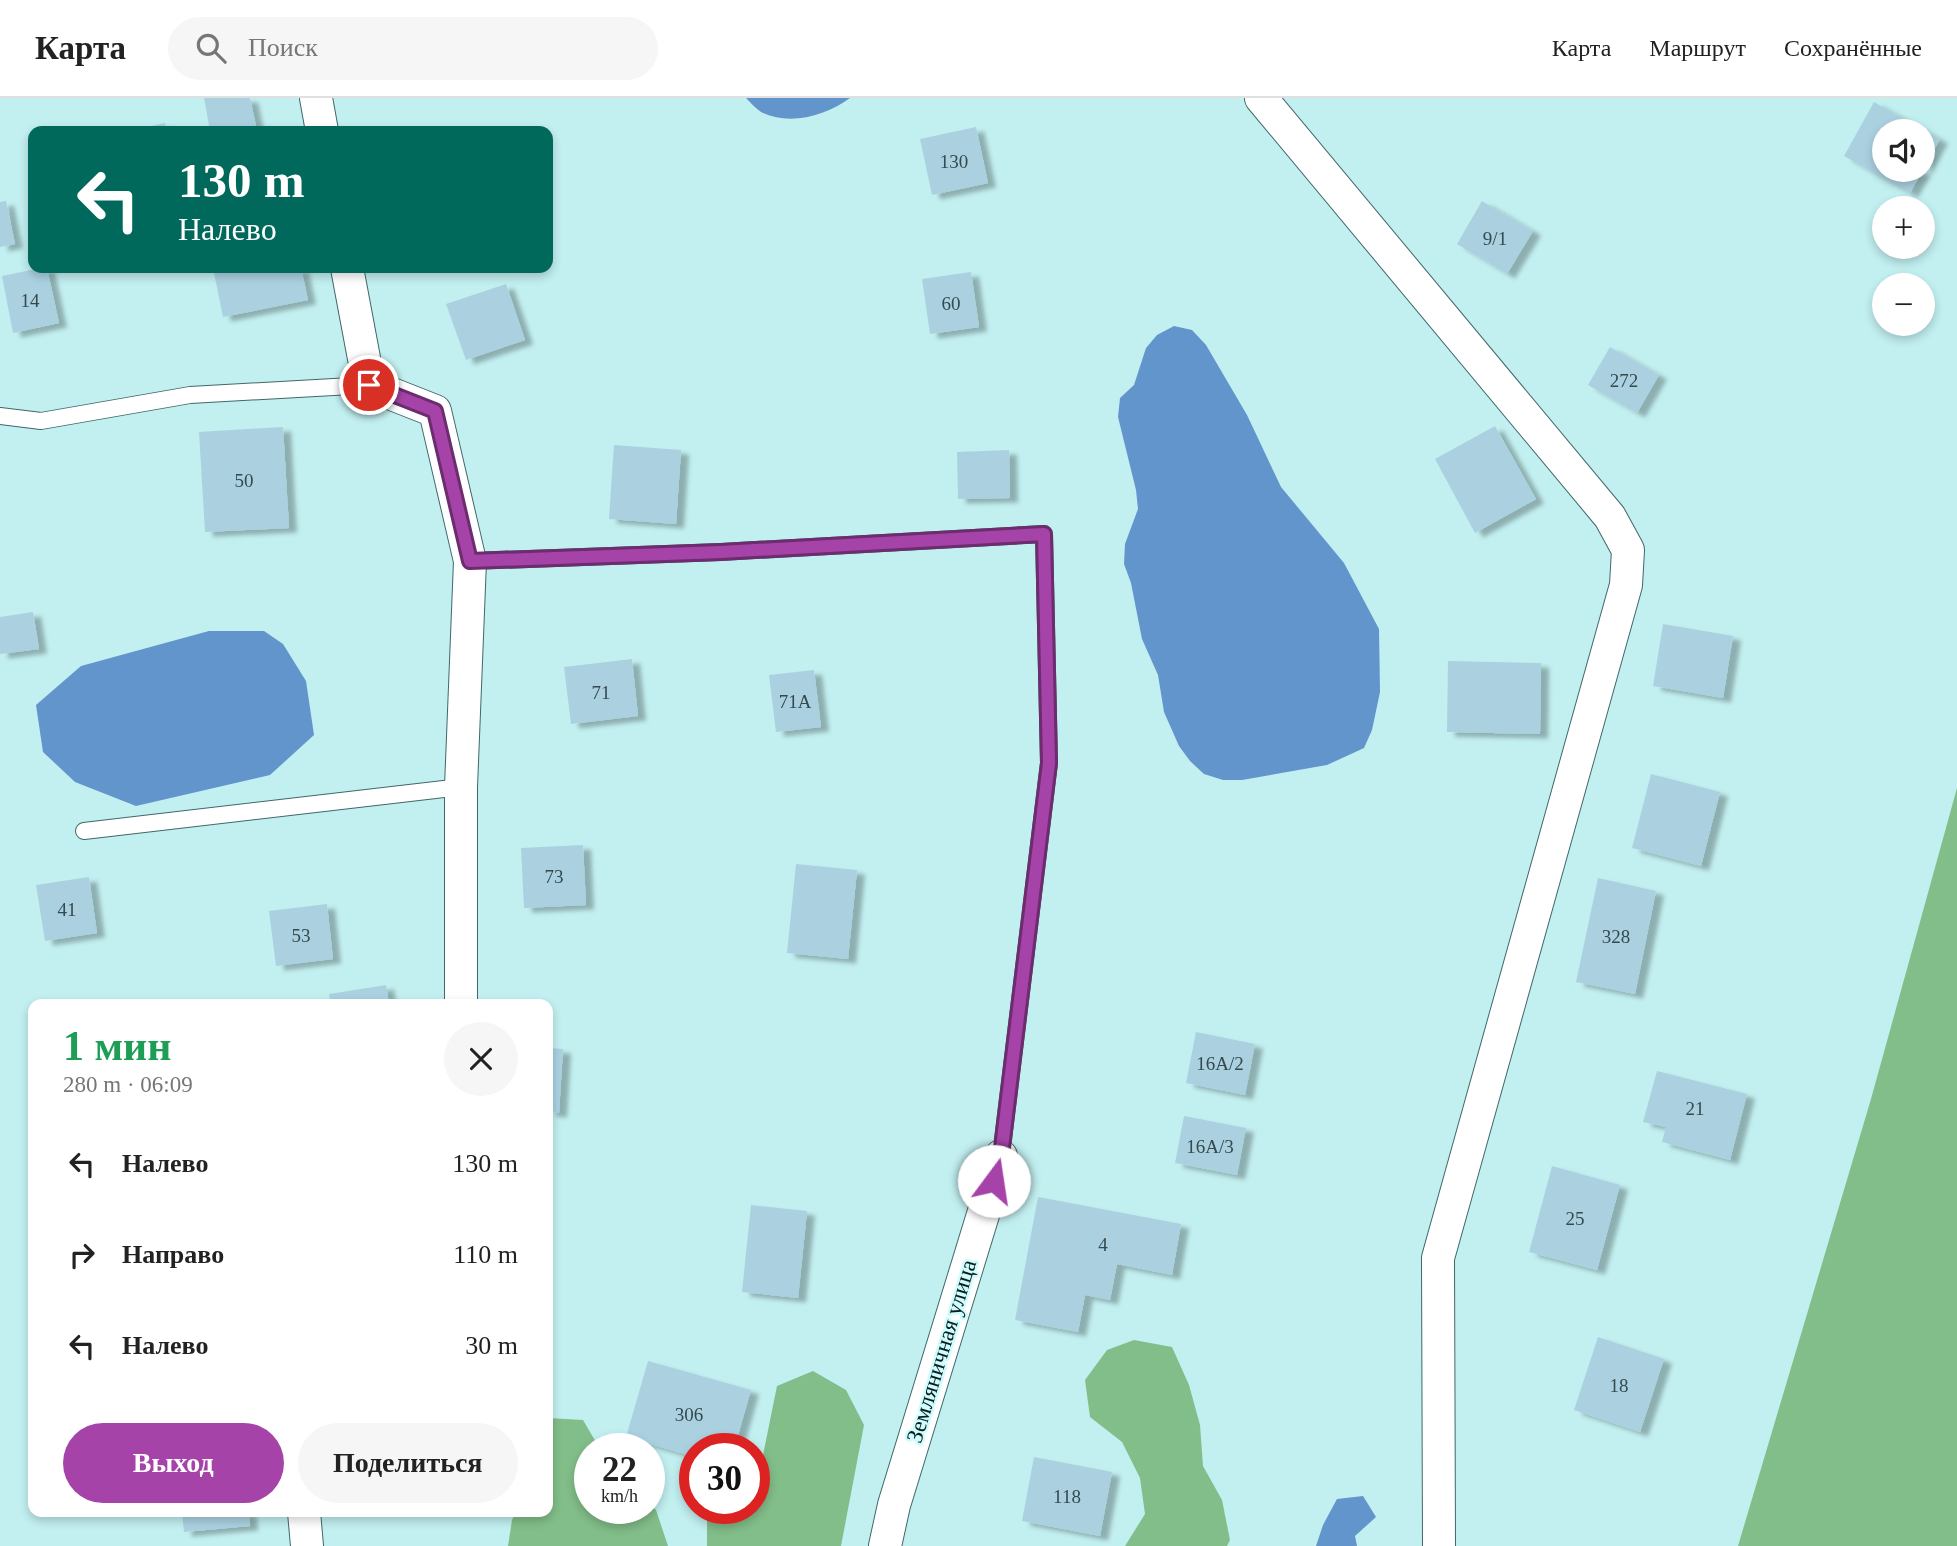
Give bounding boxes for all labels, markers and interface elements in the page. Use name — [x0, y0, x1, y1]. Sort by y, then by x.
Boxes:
search box — [168, 17, 658, 80]
icon: search — [192, 29, 230, 67]
text: Карта — [35, 30, 126, 66]
text: Поиск — [248, 33, 318, 62]
text: Карта — [1552, 35, 1611, 61]
text: Маршрут — [1649, 35, 1746, 61]
text: Сохранённые — [1784, 35, 1922, 61]
map controls — [1872, 119, 1935, 336]
button: sound — [1872, 119, 1935, 182]
house number: 130 — [940, 151, 968, 172]
text: 130 m — [178, 153, 305, 208]
icon: left — [63, 154, 154, 245]
button: + — [1872, 196, 1935, 259]
text: Налево — [178, 211, 277, 247]
house number: 9/1 — [1483, 228, 1507, 249]
button: − — [1872, 273, 1935, 336]
house number: 14 — [21, 290, 40, 311]
house number: 60 — [942, 293, 961, 314]
pin — [339, 355, 399, 415]
icon: arrive — [350, 366, 388, 404]
house number: 272 — [1610, 370, 1638, 391]
house number: 50 — [235, 470, 254, 491]
house number: 71 — [592, 682, 611, 703]
house number: 71А — [779, 691, 812, 712]
house number: 73 — [545, 866, 564, 887]
house number: 41 — [58, 899, 77, 920]
house number: 53 — [292, 925, 311, 946]
house number: 328 — [1602, 926, 1630, 947]
button: close — [444, 1022, 518, 1096]
text: 1 мин — [63, 1023, 172, 1069]
house number: 16А/2 — [1196, 1053, 1244, 1074]
text: 280 m · 06:09 — [63, 1072, 193, 1097]
house number: 21 — [1686, 1098, 1705, 1119]
house number: 16А/3 — [1186, 1136, 1234, 1157]
position arrow — [957, 1144, 1031, 1218]
icon: left — [63, 1145, 101, 1183]
text: Налево — [122, 1149, 208, 1178]
text: 130 m — [452, 1149, 518, 1178]
house number: 25 — [1566, 1208, 1585, 1229]
house number: 4 — [1098, 1234, 1108, 1255]
icon: right — [63, 1236, 101, 1274]
text: Направо — [122, 1240, 224, 1269]
text: 110 m — [453, 1240, 518, 1269]
street label: Земляничная улица — [902, 1257, 981, 1446]
icon: left — [63, 1327, 101, 1365]
text: Налево — [122, 1331, 208, 1360]
text: 30 m — [465, 1331, 518, 1360]
house number: 18 — [1610, 1375, 1629, 1396]
house number: 306 — [675, 1404, 703, 1425]
button: Выход — [63, 1423, 284, 1503]
button: Поделиться — [298, 1423, 518, 1503]
speed limit sign: 30 — [679, 1433, 770, 1524]
text: 22 — [602, 1450, 637, 1489]
text: km/h — [601, 1486, 638, 1506]
house number: 118 — [1053, 1486, 1081, 1507]

